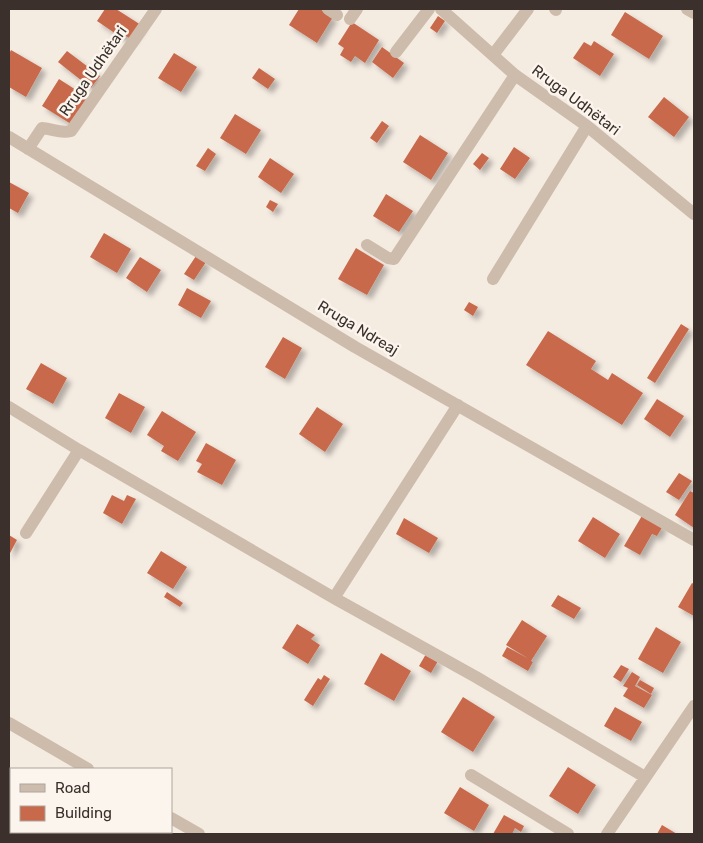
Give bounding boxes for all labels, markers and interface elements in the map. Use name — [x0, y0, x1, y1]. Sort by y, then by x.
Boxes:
street label: Rruga Udhëtari — [55, 22, 131, 120]
street label: Rruga Udhëtari — [528, 61, 624, 139]
street label: Rruga Ndreaj — [314, 297, 402, 359]
legend — [10, 768, 172, 833]
text: Road — [55, 779, 91, 797]
text: Building — [55, 804, 112, 822]

